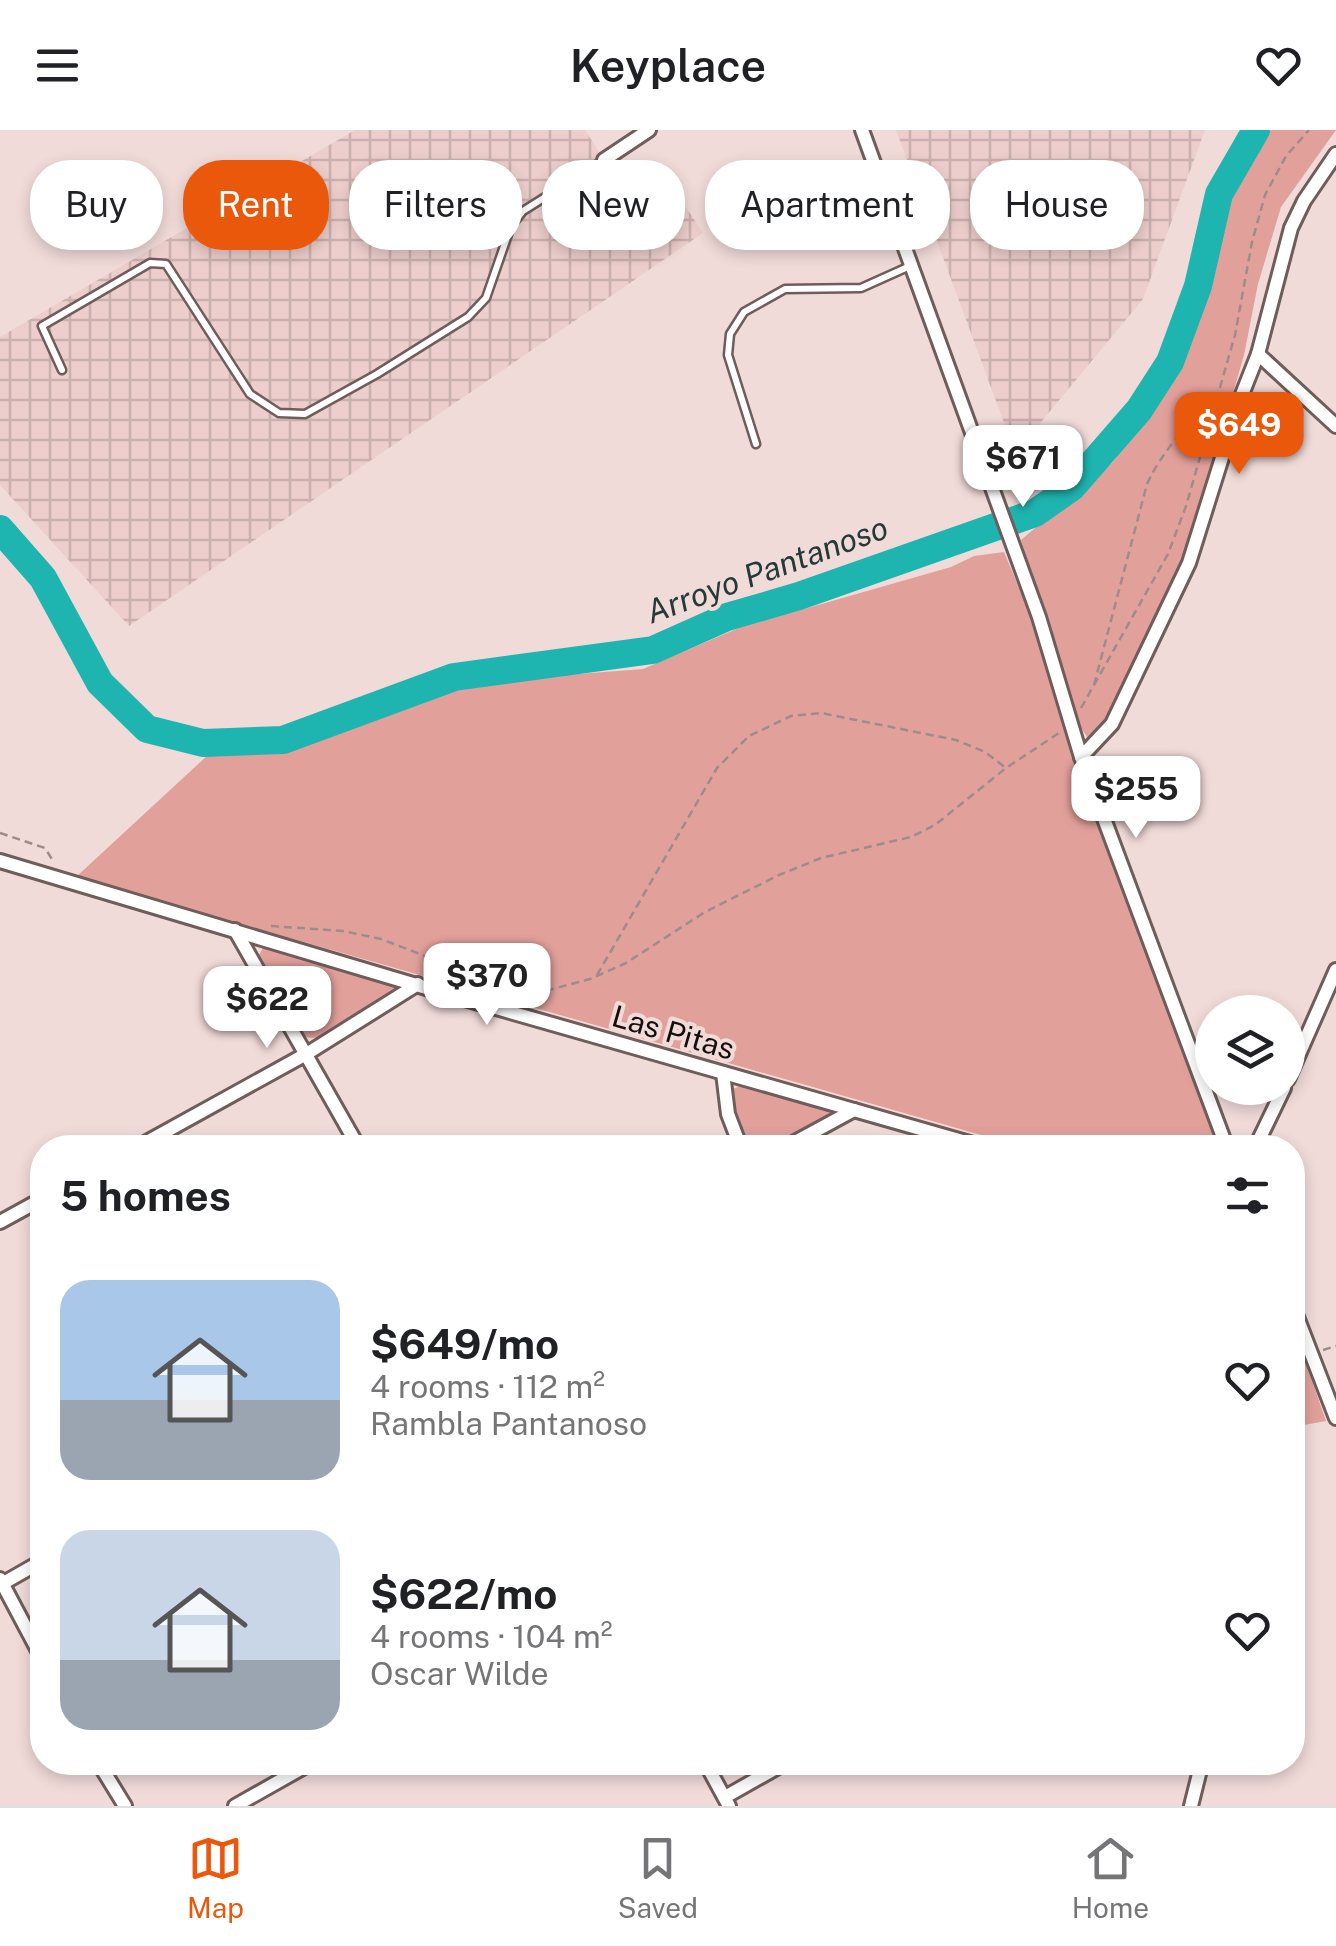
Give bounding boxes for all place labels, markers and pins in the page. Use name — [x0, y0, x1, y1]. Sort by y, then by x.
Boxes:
pin: $649 — [1180, 392, 1298, 477]
pin: $671 — [964, 425, 1082, 510]
pin: $255 — [1077, 756, 1195, 841]
pin: $370 — [428, 943, 546, 1028]
pin: $622 — [208, 966, 326, 1051]

